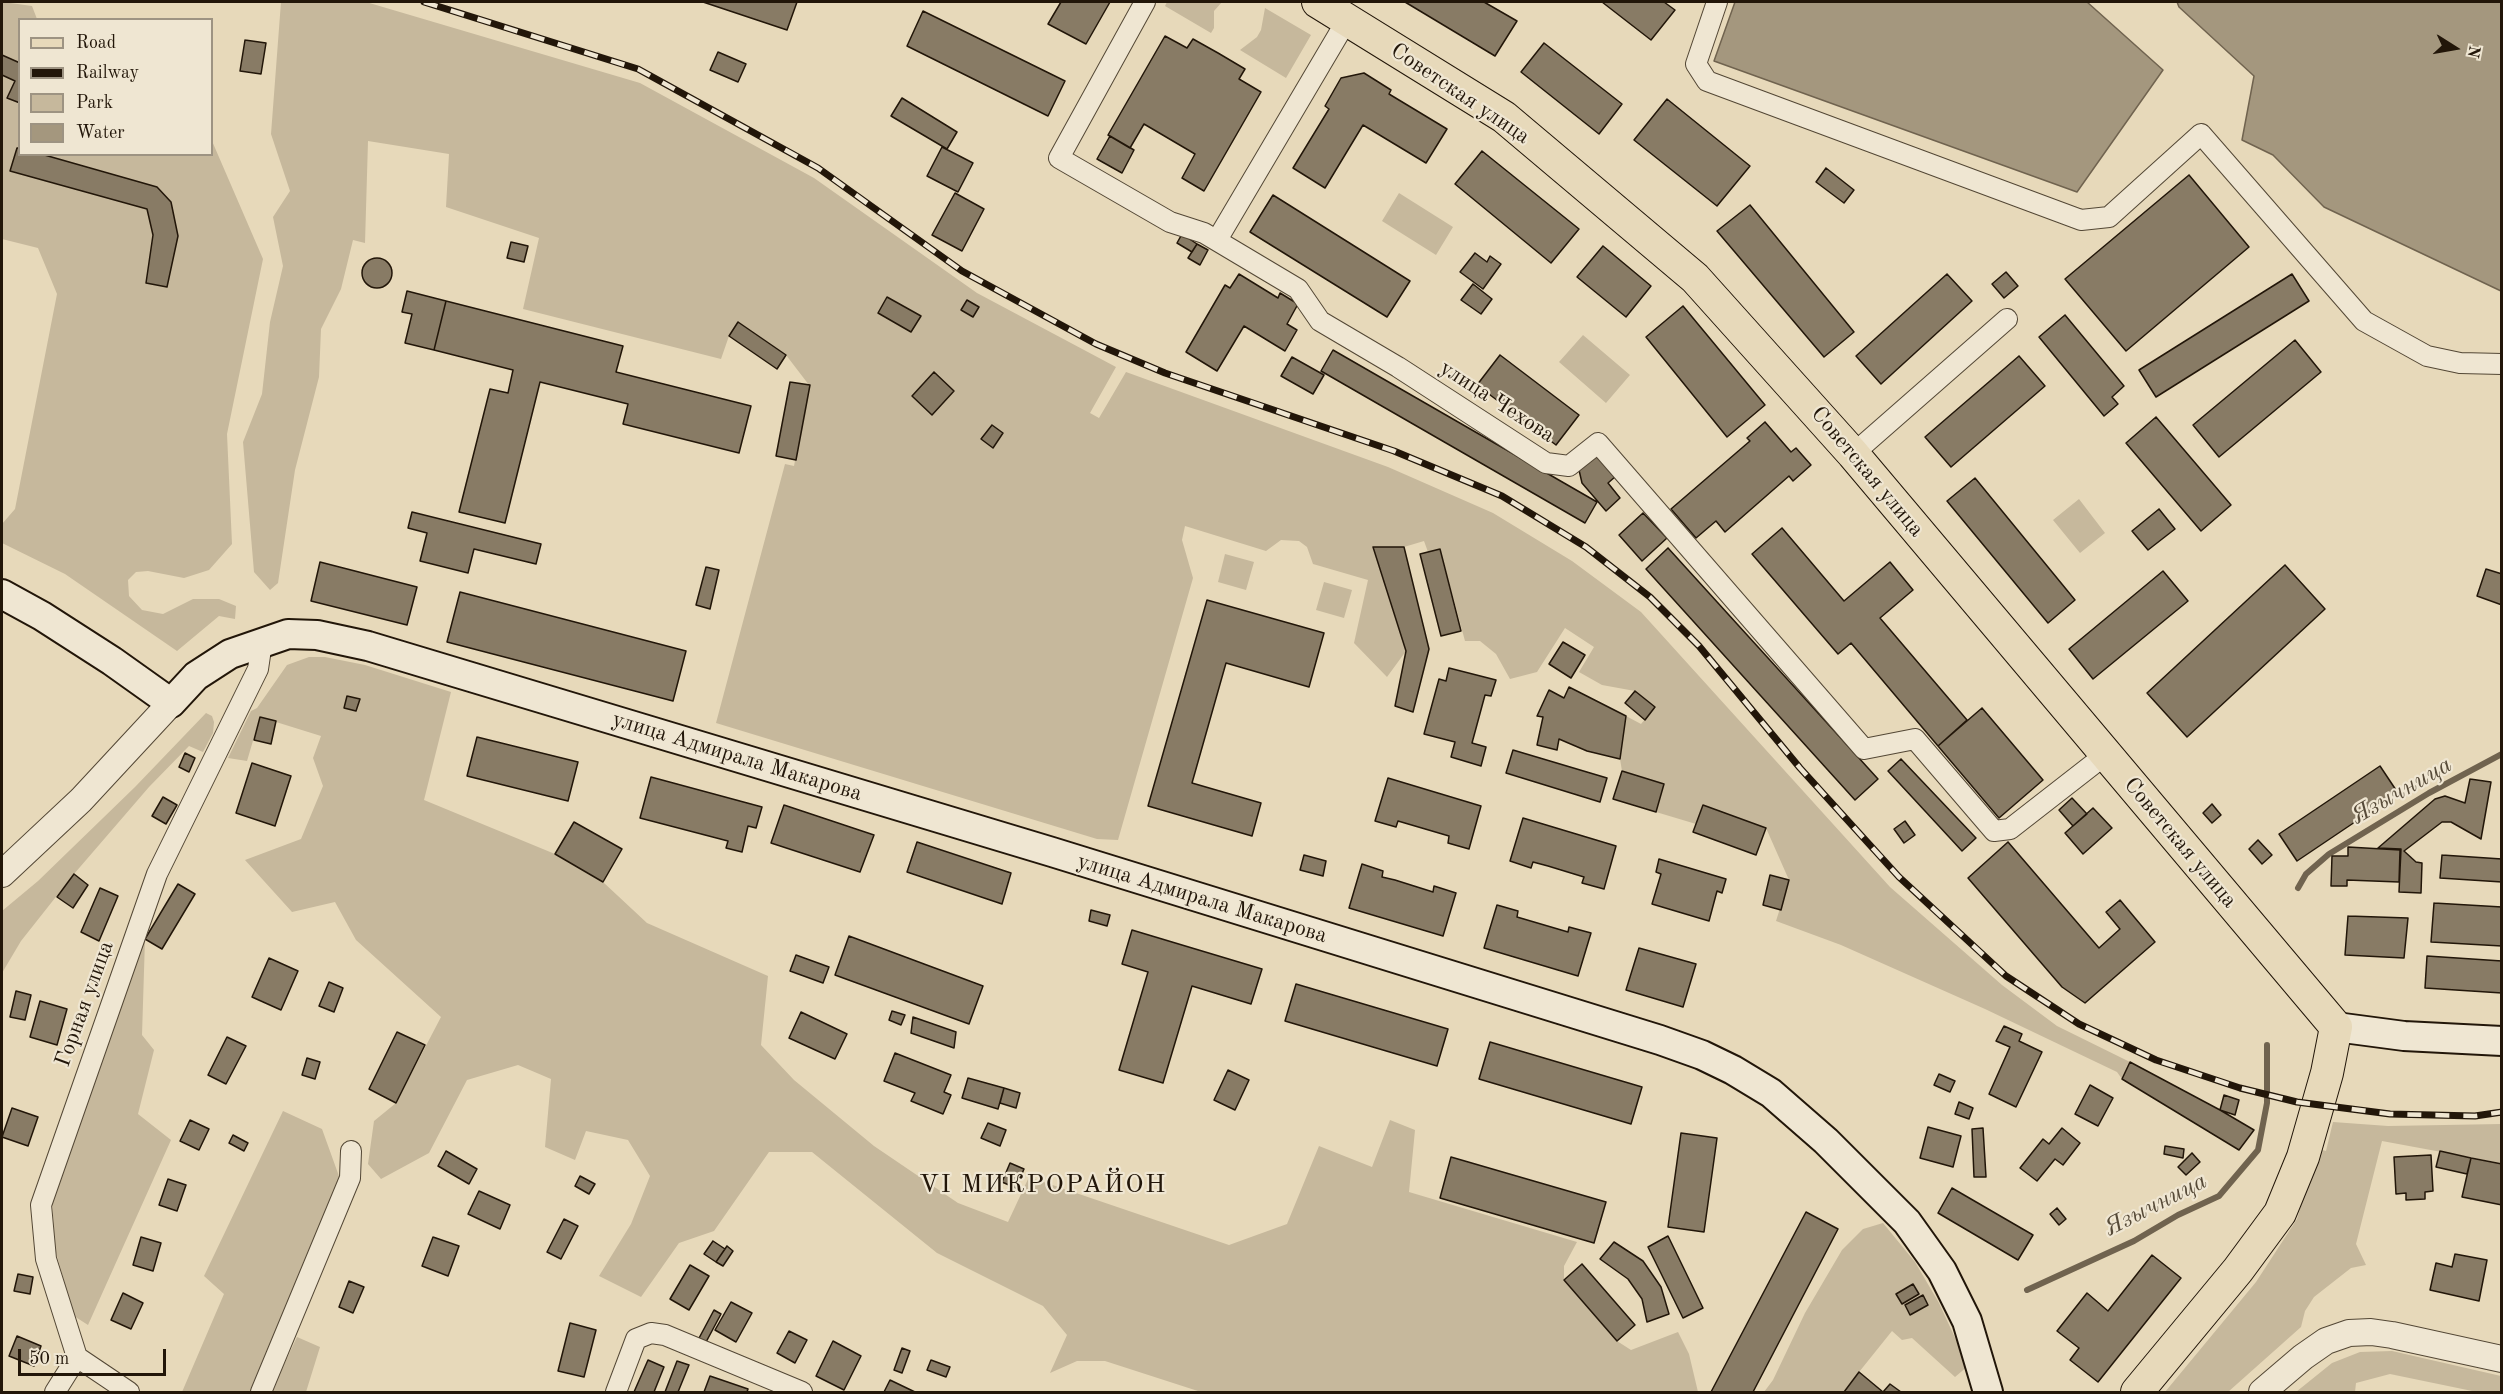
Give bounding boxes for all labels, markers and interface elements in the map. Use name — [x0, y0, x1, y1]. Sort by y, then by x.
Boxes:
legend — [18, 18, 213, 156]
north arrow — [2425, 18, 2485, 78]
text: Road — [76, 34, 116, 52]
street label: Советская улица — [1385, 38, 1535, 150]
text: N — [2464, 44, 2482, 59]
text: Railway — [76, 64, 139, 82]
text: Park — [76, 94, 113, 112]
text: Water — [76, 124, 125, 142]
street label: улица Чехова — [1434, 355, 1560, 449]
street label: Советская улица — [1805, 401, 1929, 543]
street label: улица Адмирала Макарова — [609, 706, 865, 808]
water label: Язычница — [2347, 751, 2457, 831]
street label: Советская улица — [2118, 772, 2242, 914]
street label: улица Адмирала Макарова — [1074, 848, 1330, 950]
street label: Горная улица — [50, 938, 120, 1070]
water label: Язычница — [2100, 1167, 2212, 1243]
district label: VI МИКРОРАЙОН — [919, 1169, 1167, 1201]
scale bar — [21, 1337, 170, 1375]
text: 50 m — [29, 1350, 69, 1368]

